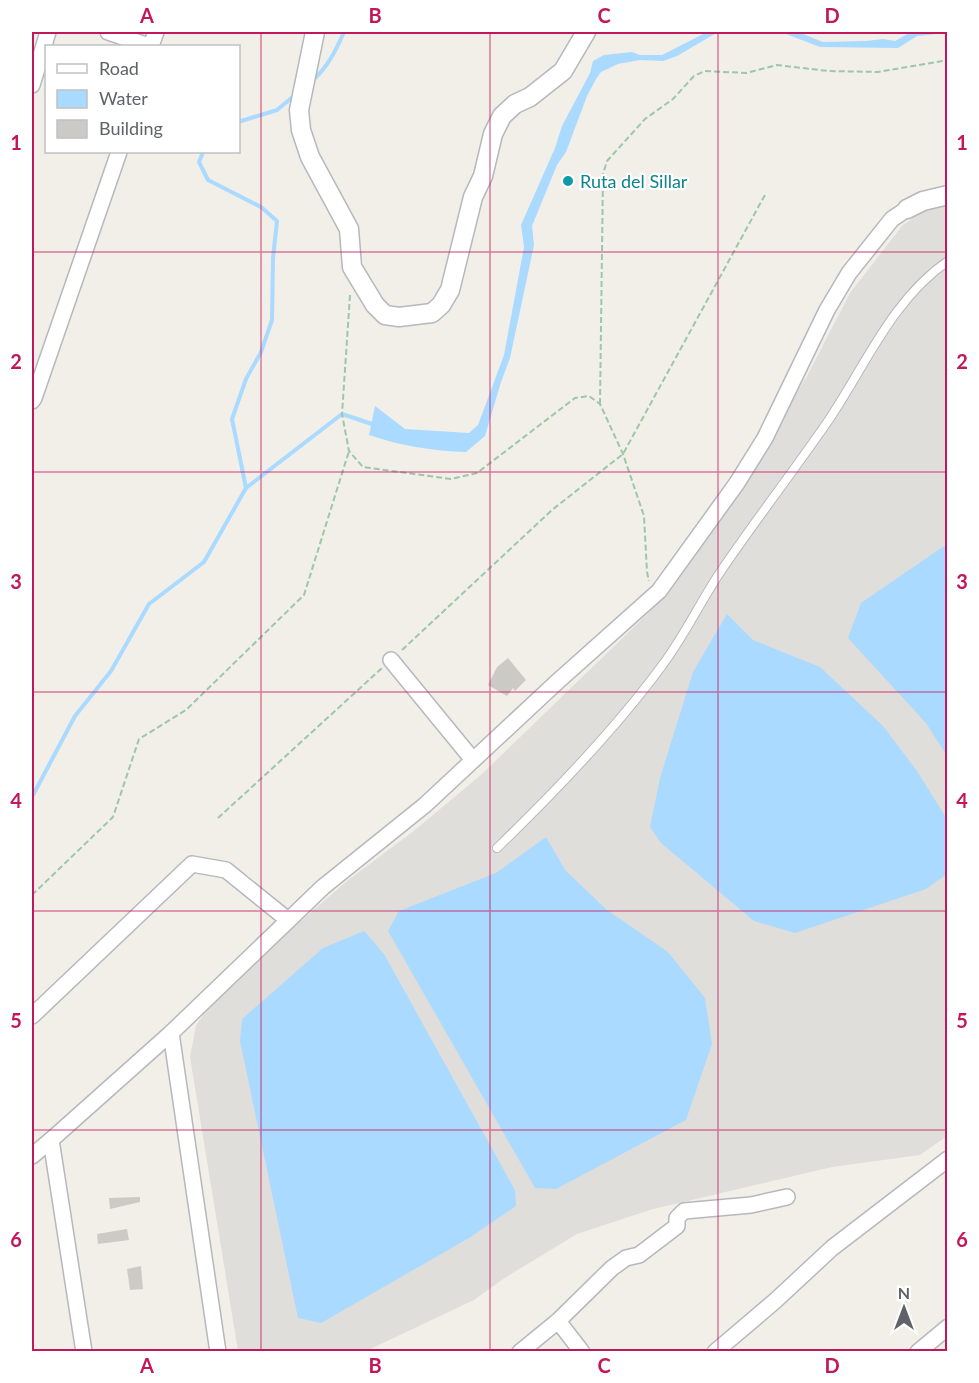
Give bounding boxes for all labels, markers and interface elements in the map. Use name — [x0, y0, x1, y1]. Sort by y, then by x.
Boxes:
text: A — [139, 3, 154, 27]
text: B — [368, 3, 382, 27]
text: C — [597, 3, 611, 27]
text: D — [824, 3, 840, 27]
legend — [45, 45, 240, 153]
text: Road — [99, 57, 139, 79]
text: Water — [99, 87, 148, 109]
text: Building — [99, 117, 163, 139]
text: 1 — [10, 130, 22, 154]
text: 1 — [956, 130, 968, 154]
place label: Ruta del Sillar — [580, 170, 688, 192]
marker: Ruta del Sillar — [561, 174, 575, 188]
text: 2 — [10, 349, 22, 373]
text: 2 — [956, 349, 968, 373]
text: 3 — [10, 569, 22, 593]
text: 3 — [956, 569, 968, 593]
text: 4 — [10, 788, 22, 812]
text: 4 — [956, 788, 968, 812]
text: 5 — [10, 1008, 22, 1032]
text: 5 — [956, 1008, 968, 1032]
text: 6 — [10, 1227, 22, 1251]
text: 6 — [956, 1227, 968, 1251]
north arrow — [874, 1278, 934, 1338]
text: N — [898, 1283, 910, 1302]
text: A — [139, 1353, 154, 1377]
text: B — [368, 1353, 382, 1377]
text: C — [597, 1353, 611, 1377]
text: D — [824, 1353, 840, 1377]

